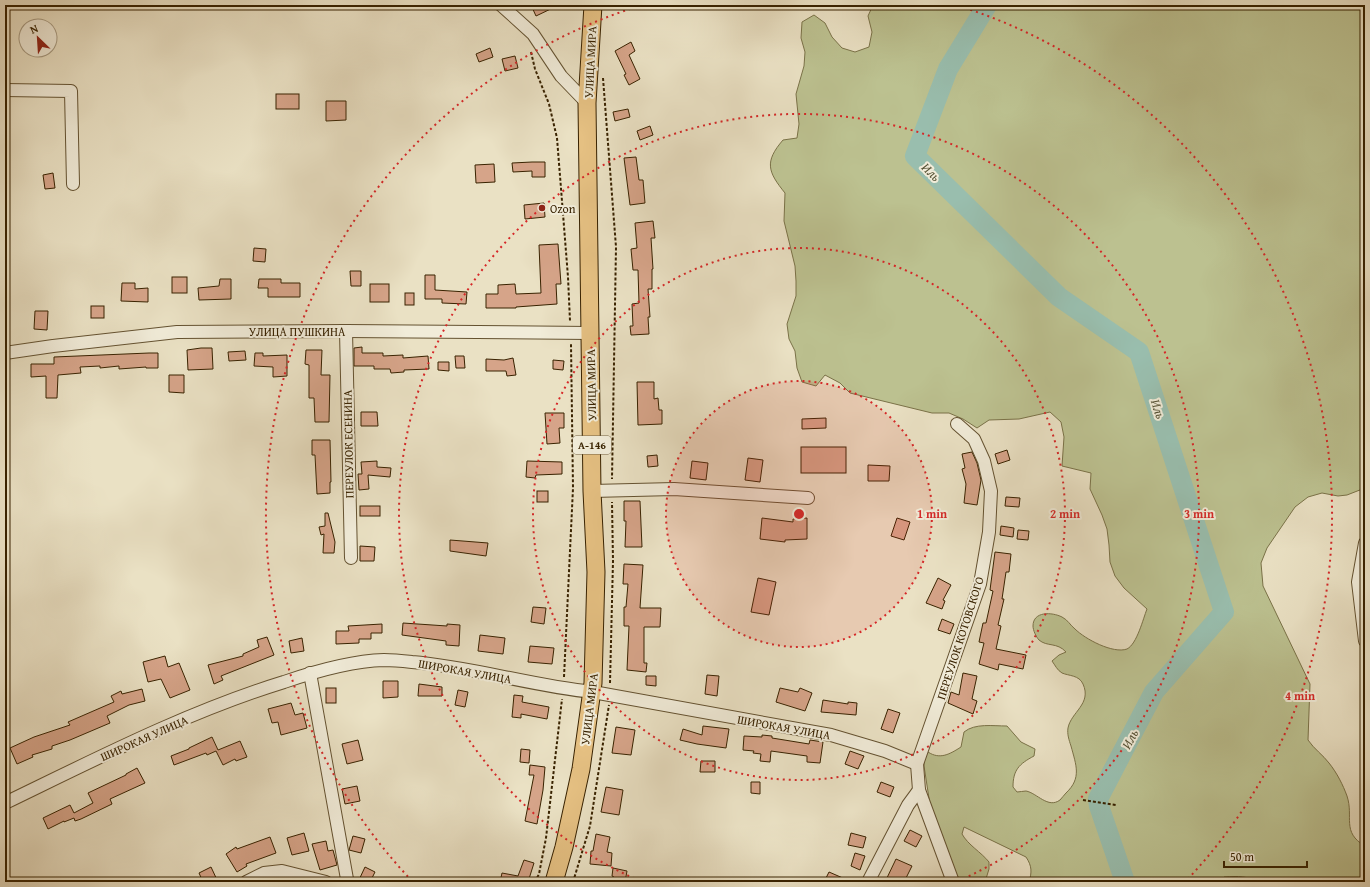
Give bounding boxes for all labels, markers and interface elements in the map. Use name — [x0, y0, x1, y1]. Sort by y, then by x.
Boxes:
north arrow — [18, 18, 58, 58]
text: N — [27, 20, 41, 38]
street label: УЛИЦА МИРА — [580, 25, 600, 98]
water label: Иль — [917, 158, 945, 186]
place label: Ozon — [550, 200, 576, 217]
marker: Ozon — [537, 203, 547, 213]
street label: УЛИЦА ПУШКИНА — [249, 323, 346, 340]
street label: УЛИЦА МИРА — [582, 348, 600, 421]
street label: ПЕРЕУЛОК ЕСЕНИНА — [339, 389, 357, 498]
water label: Иль — [1146, 397, 1170, 421]
road number: А-146 — [573, 436, 611, 454]
text: 1 min — [917, 505, 947, 522]
text: 2 min — [1050, 505, 1080, 522]
text: 3 min — [1184, 505, 1214, 522]
centre of rings — [792, 507, 806, 521]
street label: ПЕРЕУЛОК КОТОВСКОГО — [932, 574, 988, 702]
street label: ШИРОКАЯ УЛИЦА — [417, 654, 514, 688]
street label: УЛИЦА МИРА — [576, 672, 602, 746]
text: 4 min — [1285, 687, 1315, 704]
street label: ШИРОКАЯ УЛИЦА — [736, 710, 833, 744]
street label: ШИРОКАЯ УЛИЦА — [97, 711, 191, 765]
water label: Иль — [1117, 726, 1143, 752]
scale bar — [1224, 843, 1307, 869]
text: 50 m — [1230, 848, 1254, 865]

